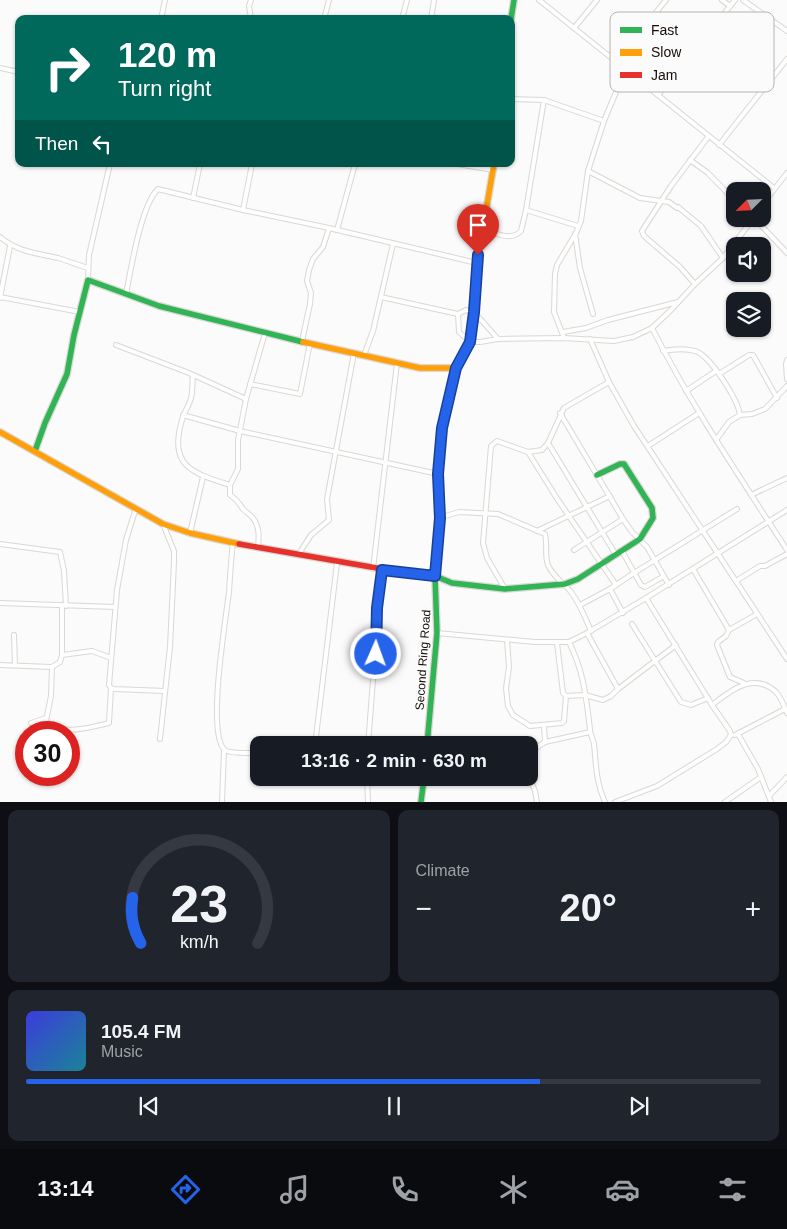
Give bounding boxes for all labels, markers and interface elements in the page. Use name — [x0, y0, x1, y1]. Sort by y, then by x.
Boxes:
legend — [610, 12, 774, 92]
text: Fast — [651, 22, 678, 38]
icon: right — [35, 35, 100, 100]
text: 120 m — [118, 35, 217, 74]
text: Slow — [651, 44, 682, 60]
text: Jam — [651, 67, 677, 83]
text: Turn right — [118, 76, 211, 101]
icon: left — [88, 130, 116, 158]
text: Then — [35, 133, 78, 154]
north arrow — [726, 182, 771, 228]
map controls — [726, 182, 771, 337]
pin — [457, 204, 499, 255]
icon: arrive — [464, 211, 492, 239]
button: sound — [726, 237, 771, 282]
button: layers — [726, 292, 771, 337]
street label: Second Ring Road — [413, 609, 433, 711]
position arrow — [349, 627, 401, 679]
speed limit sign: 30 — [15, 721, 80, 786]
text: 13:16 · 2 min · 630 m — [301, 750, 487, 771]
text: Climate — [416, 862, 470, 879]
text: 23 — [170, 875, 228, 933]
text: 20° — [560, 887, 617, 929]
text: − — [416, 893, 432, 924]
text: + — [745, 893, 761, 924]
text: km/h — [179, 932, 218, 952]
text: 105.4 FM — [101, 1021, 181, 1042]
text: Music — [101, 1043, 143, 1060]
icon: previous — [135, 1092, 163, 1120]
icon: pause — [380, 1092, 408, 1120]
icon: next — [625, 1092, 653, 1120]
icon: directions — [168, 1172, 203, 1207]
icon: music — [277, 1172, 312, 1207]
icon: phone — [387, 1172, 422, 1207]
icon: climate — [496, 1172, 531, 1207]
icon: car — [605, 1172, 640, 1207]
icon: filters — [715, 1172, 750, 1207]
text: 13:14 — [37, 1176, 93, 1201]

